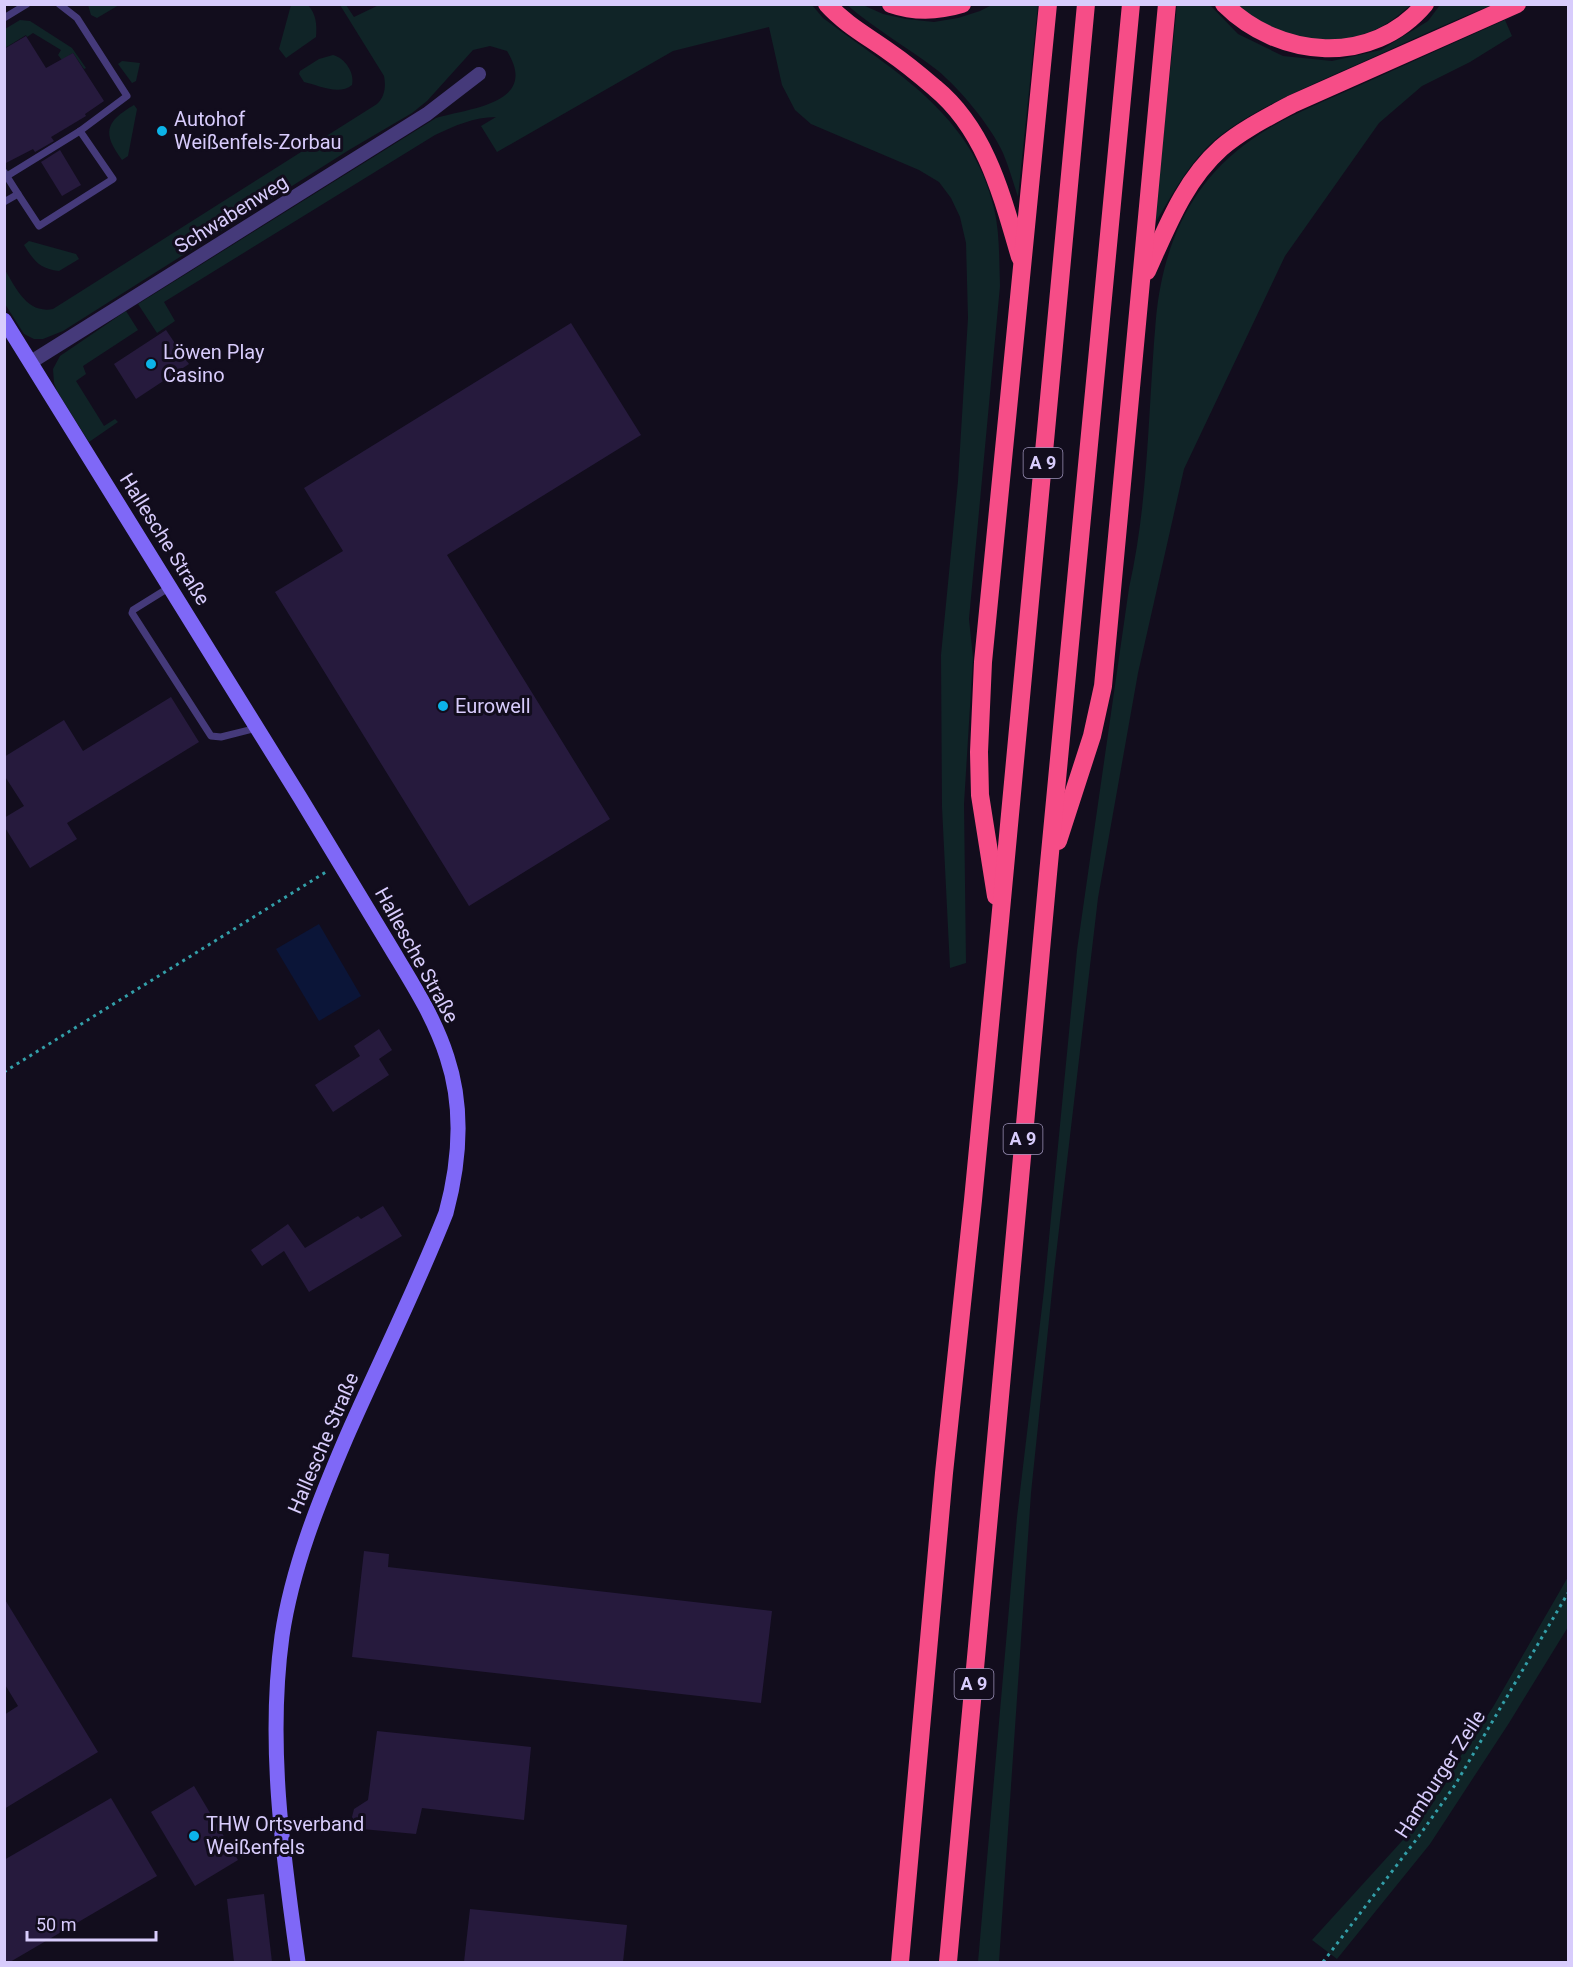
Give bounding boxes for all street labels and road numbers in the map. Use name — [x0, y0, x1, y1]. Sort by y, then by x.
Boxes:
street label: Schwabenweg — [170, 170, 292, 258]
road number: A 9 — [1024, 448, 1062, 478]
street label: Hallesche Straße — [115, 469, 215, 609]
street label: Hallesche Straße — [370, 883, 464, 1027]
road number: A 9 — [1004, 1124, 1042, 1154]
street label: Hallesche Straße — [282, 1369, 364, 1517]
road number: A 9 — [954, 1669, 994, 1699]
street label: Hamburger Zeile — [1390, 1705, 1490, 1843]

